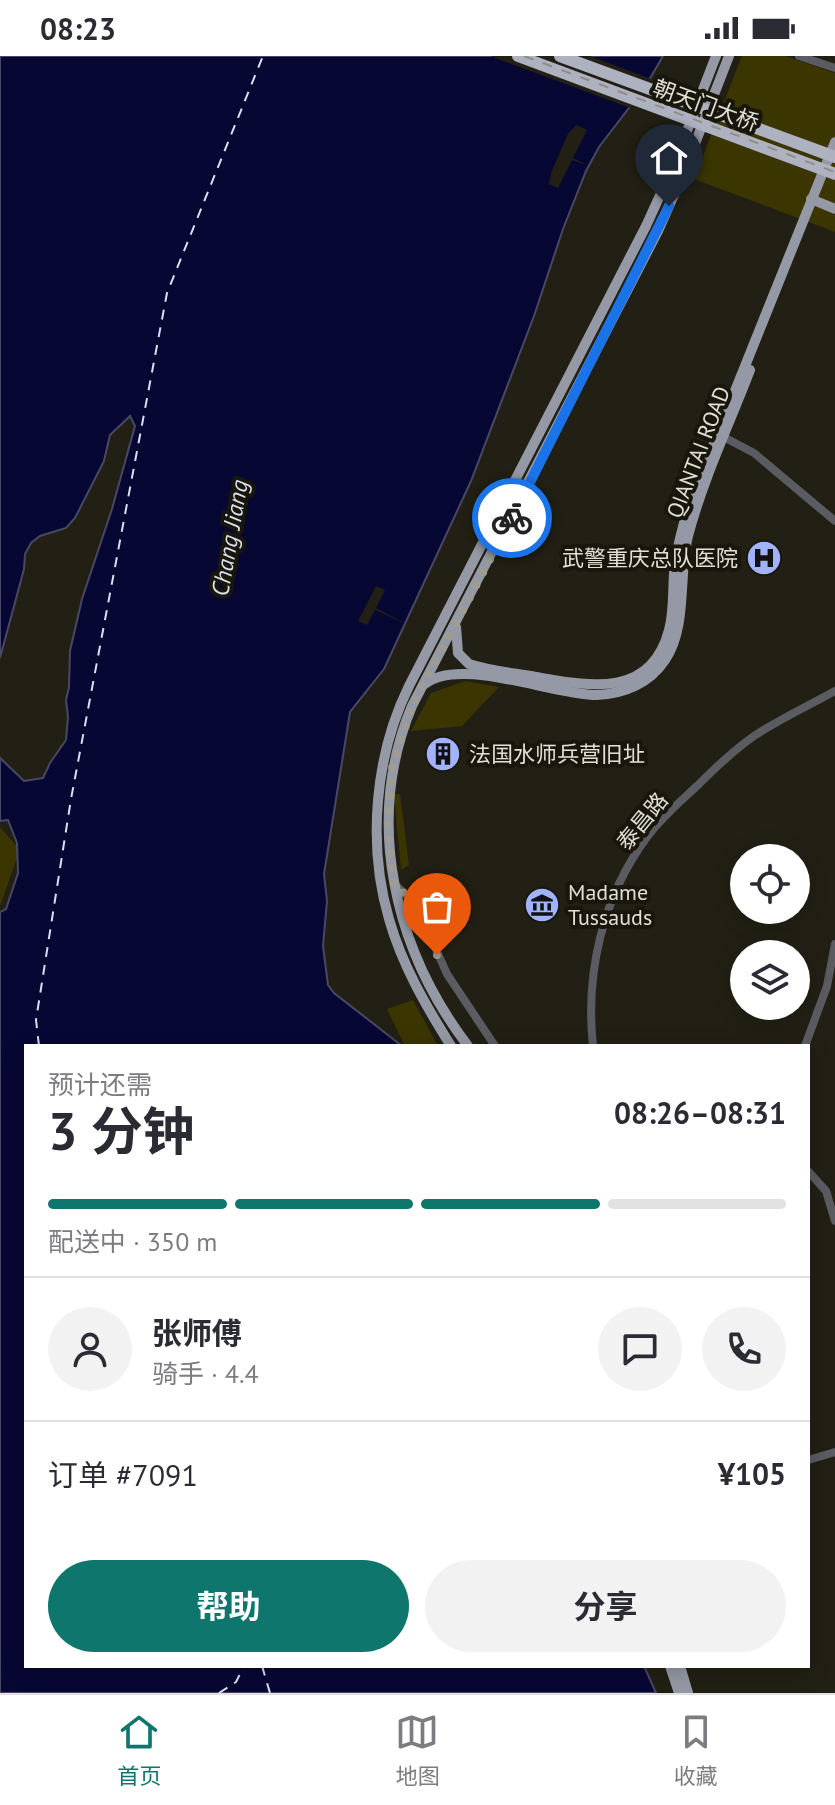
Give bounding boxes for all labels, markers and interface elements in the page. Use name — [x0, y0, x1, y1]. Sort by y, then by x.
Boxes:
text: 08:23 — [40, 9, 116, 48]
street label: 朝天门大桥 — [650, 73, 762, 137]
pin — [635, 124, 703, 206]
icon: home — [647, 136, 691, 180]
street label: QIANTAI ROAD — [660, 382, 736, 522]
water label: Chang Jiang — [204, 477, 255, 599]
courier — [472, 478, 552, 558]
icon: bike — [490, 496, 534, 540]
hospital icon: 武警重庆总队医院 — [745, 539, 783, 577]
place label: 武警重庆总队医院 — [562, 544, 738, 572]
building icon: 法国水师兵营旧址 — [424, 735, 462, 773]
place label: 法国水师兵营旧址 — [469, 740, 645, 768]
street label: 泰昌路 — [610, 787, 674, 855]
map controls — [730, 844, 810, 1020]
button: locate — [730, 844, 810, 924]
pin — [403, 873, 471, 955]
place label: Madame Tussauds — [568, 878, 652, 931]
icon: bag — [415, 885, 459, 929]
museum icon: Madame Tussauds — [523, 886, 561, 924]
button: layers — [730, 940, 810, 1020]
text: 预计还需 — [48, 1068, 152, 1101]
text: 08:26–08:31 — [614, 1093, 786, 1132]
text: 3 分钟 — [48, 1097, 195, 1164]
text: 配送中 · 350 m — [48, 1225, 217, 1258]
button: person — [48, 1307, 132, 1391]
button: chat — [598, 1307, 682, 1391]
button: phone — [702, 1307, 786, 1391]
text: 张师傅 — [152, 1313, 242, 1352]
text: 骑手 · 4.4 — [152, 1357, 259, 1390]
text: ¥105 — [718, 1454, 786, 1493]
text: 订单 #7091 — [48, 1455, 198, 1494]
button: 帮助 — [48, 1560, 409, 1652]
button: 分享 — [425, 1560, 786, 1652]
tab: 首页 — [117, 1710, 161, 1790]
tab: 地图 — [395, 1710, 440, 1790]
tab: 收藏 — [674, 1710, 718, 1790]

